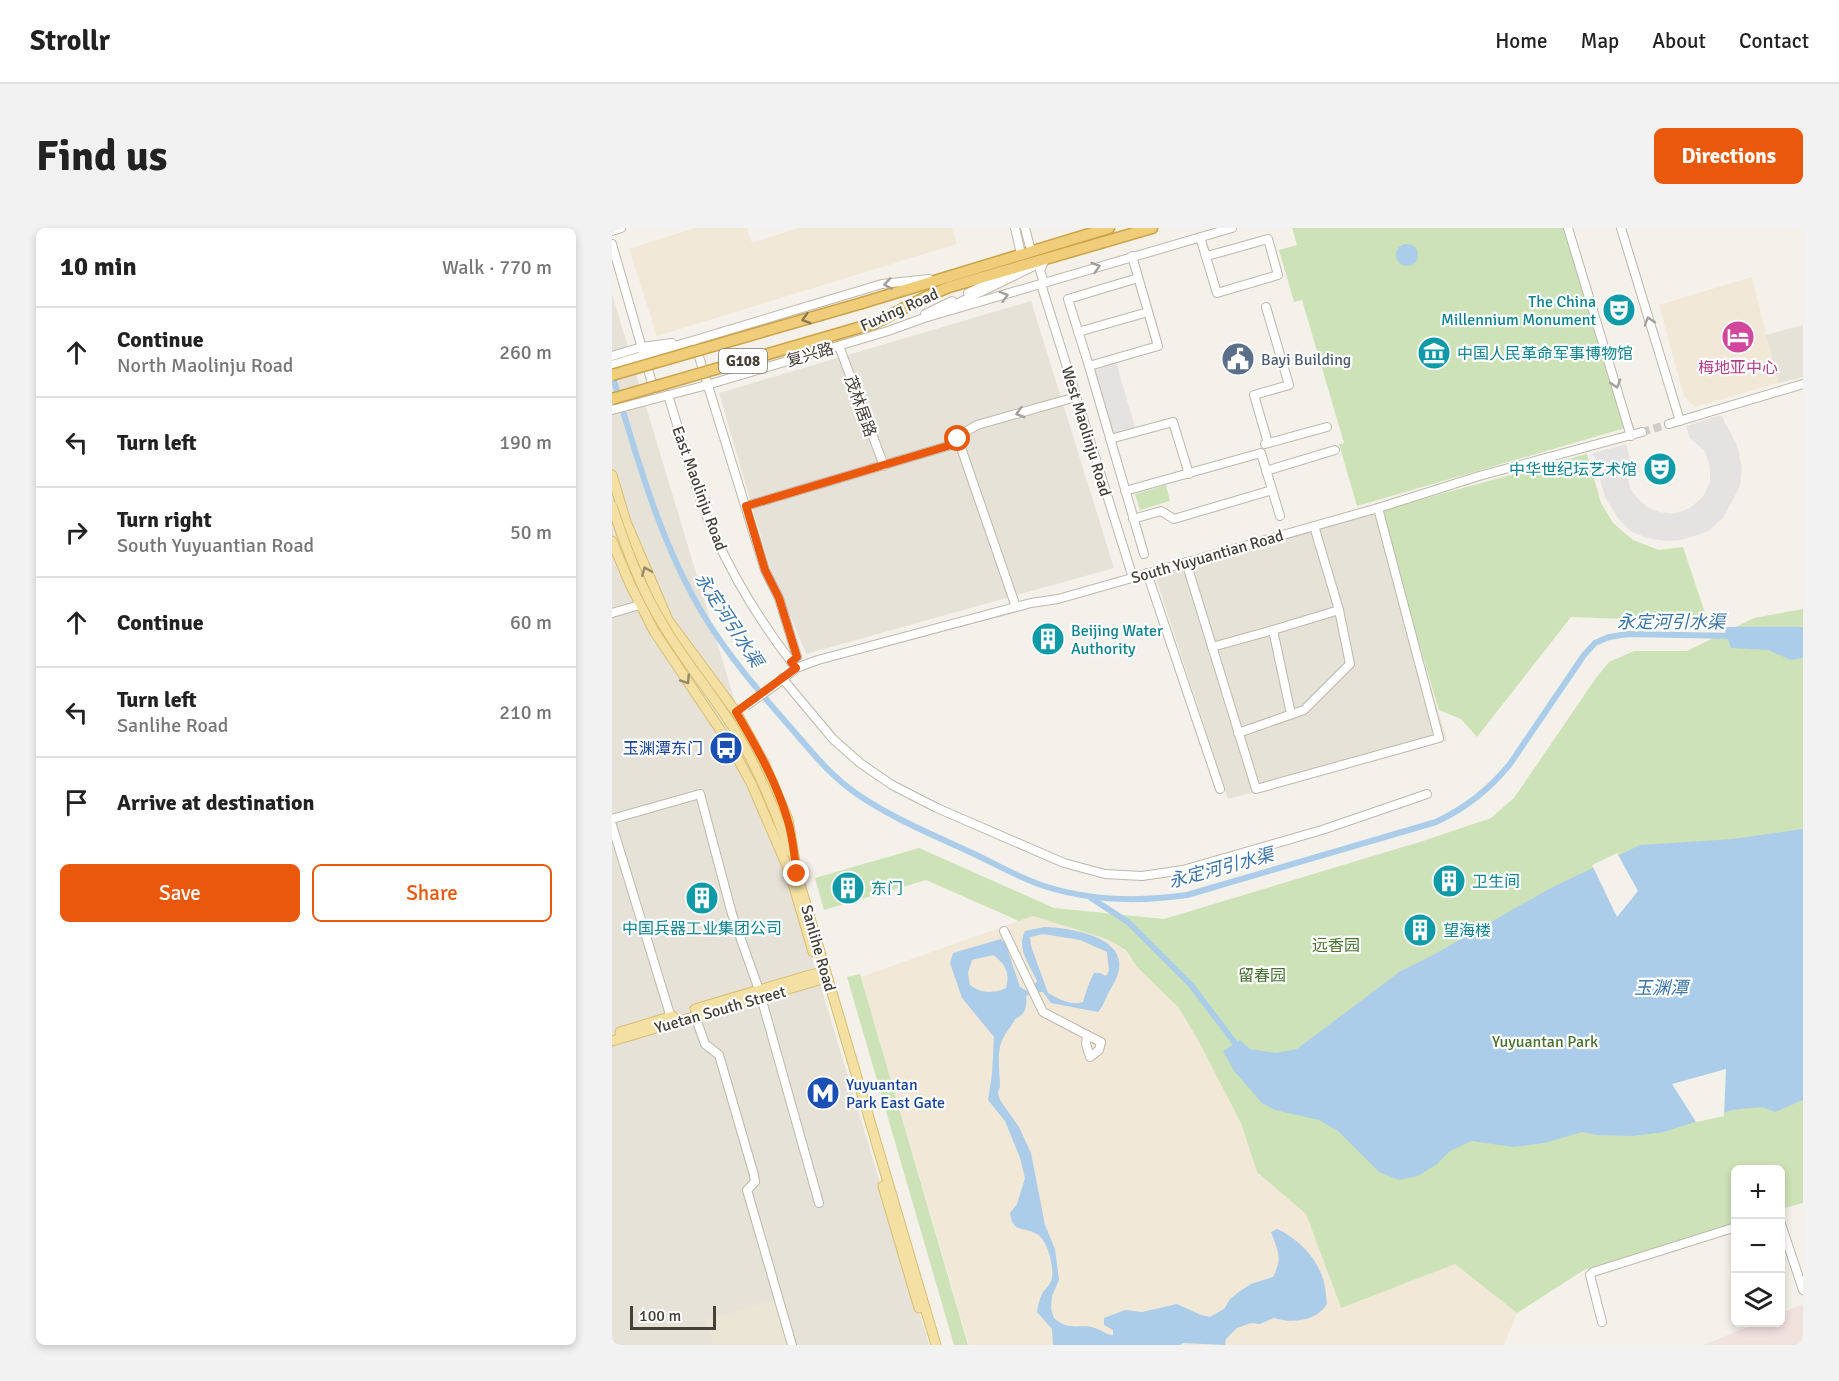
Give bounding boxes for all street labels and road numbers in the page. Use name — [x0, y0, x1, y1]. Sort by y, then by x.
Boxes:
street label: Fuxing Road — [857, 284, 942, 336]
street label: 复兴路 — [784, 339, 836, 371]
road number: G108 — [719, 349, 767, 373]
street label: West Maolinju Road — [1057, 364, 1115, 499]
street label: 茂林居路 — [840, 373, 880, 440]
street label: East Maolinju Road — [667, 423, 731, 553]
street label: South Yuyuantian Road — [1129, 526, 1286, 588]
street label: Sanlihe Road — [796, 903, 840, 994]
street label: Yuetan South Street — [652, 982, 789, 1038]

